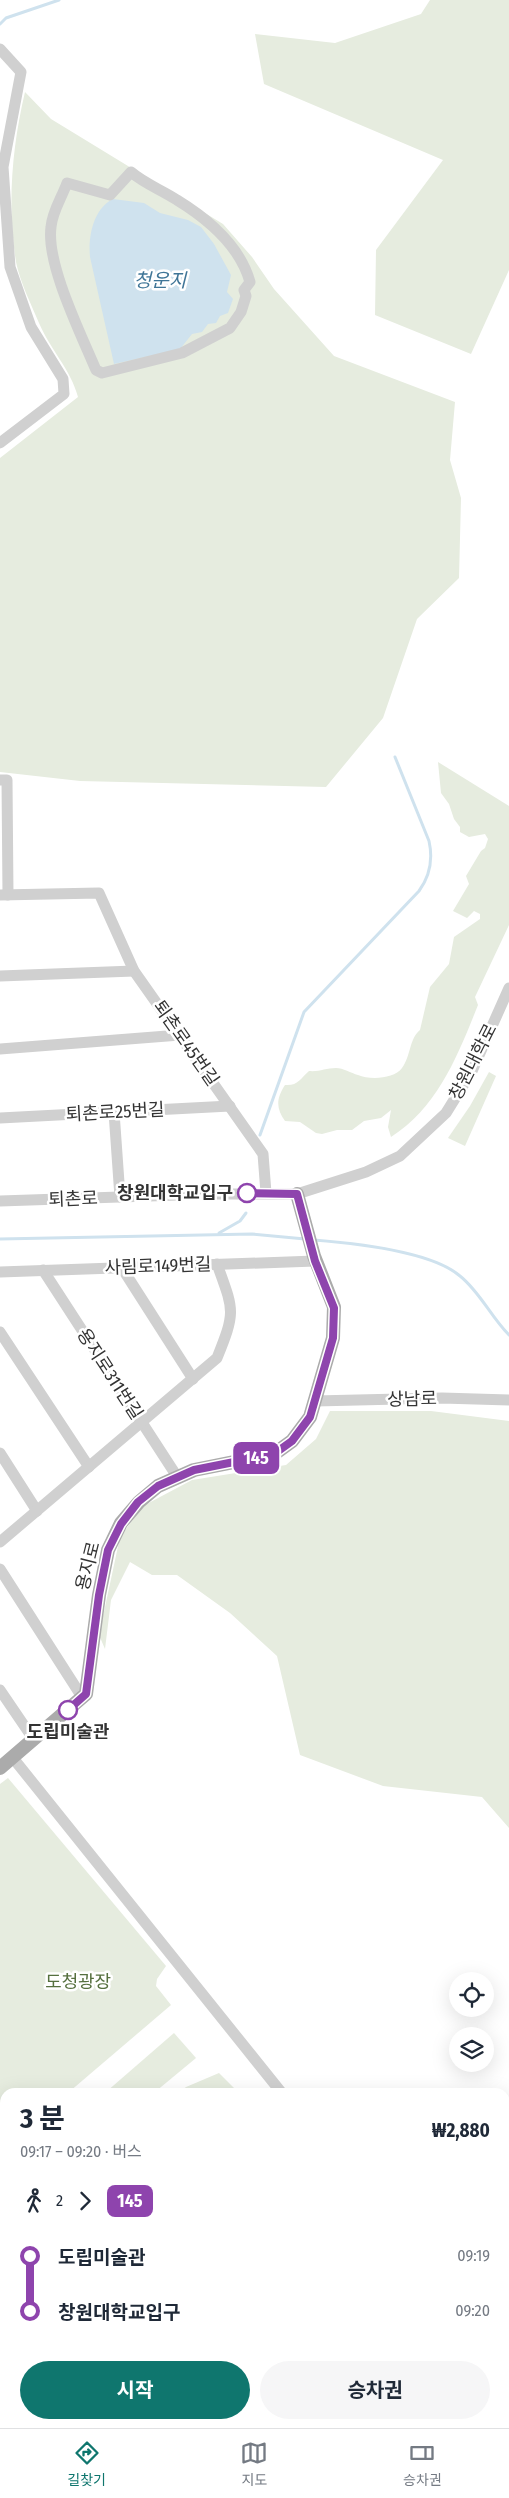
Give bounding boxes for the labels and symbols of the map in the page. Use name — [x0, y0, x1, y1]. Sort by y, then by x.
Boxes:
water label: 청운지 — [134, 269, 188, 292]
street label: 퇴촌로45번길 — [148, 996, 224, 1090]
street label: 창원대학로 — [444, 1020, 502, 1104]
street label: 퇴촌로25번길 — [65, 1098, 165, 1126]
place label: 창원대학교입구 — [117, 1182, 233, 1204]
marker: 창원대학교입구 — [237, 1183, 257, 1203]
street label: 퇴촌로 — [48, 1187, 98, 1211]
street label: 사림로149번길 — [104, 1253, 212, 1279]
street label: 용지로311번길 — [72, 1324, 148, 1424]
street label: 상남로 — [387, 1388, 437, 1410]
line badge: 145 — [227, 1442, 285, 1474]
street label: 용지로 — [71, 1539, 105, 1593]
marker: 도립미술관 — [58, 1700, 78, 1720]
place label: 도립미술관 — [27, 1721, 110, 1743]
park label: 도청광장 — [45, 1971, 111, 1993]

